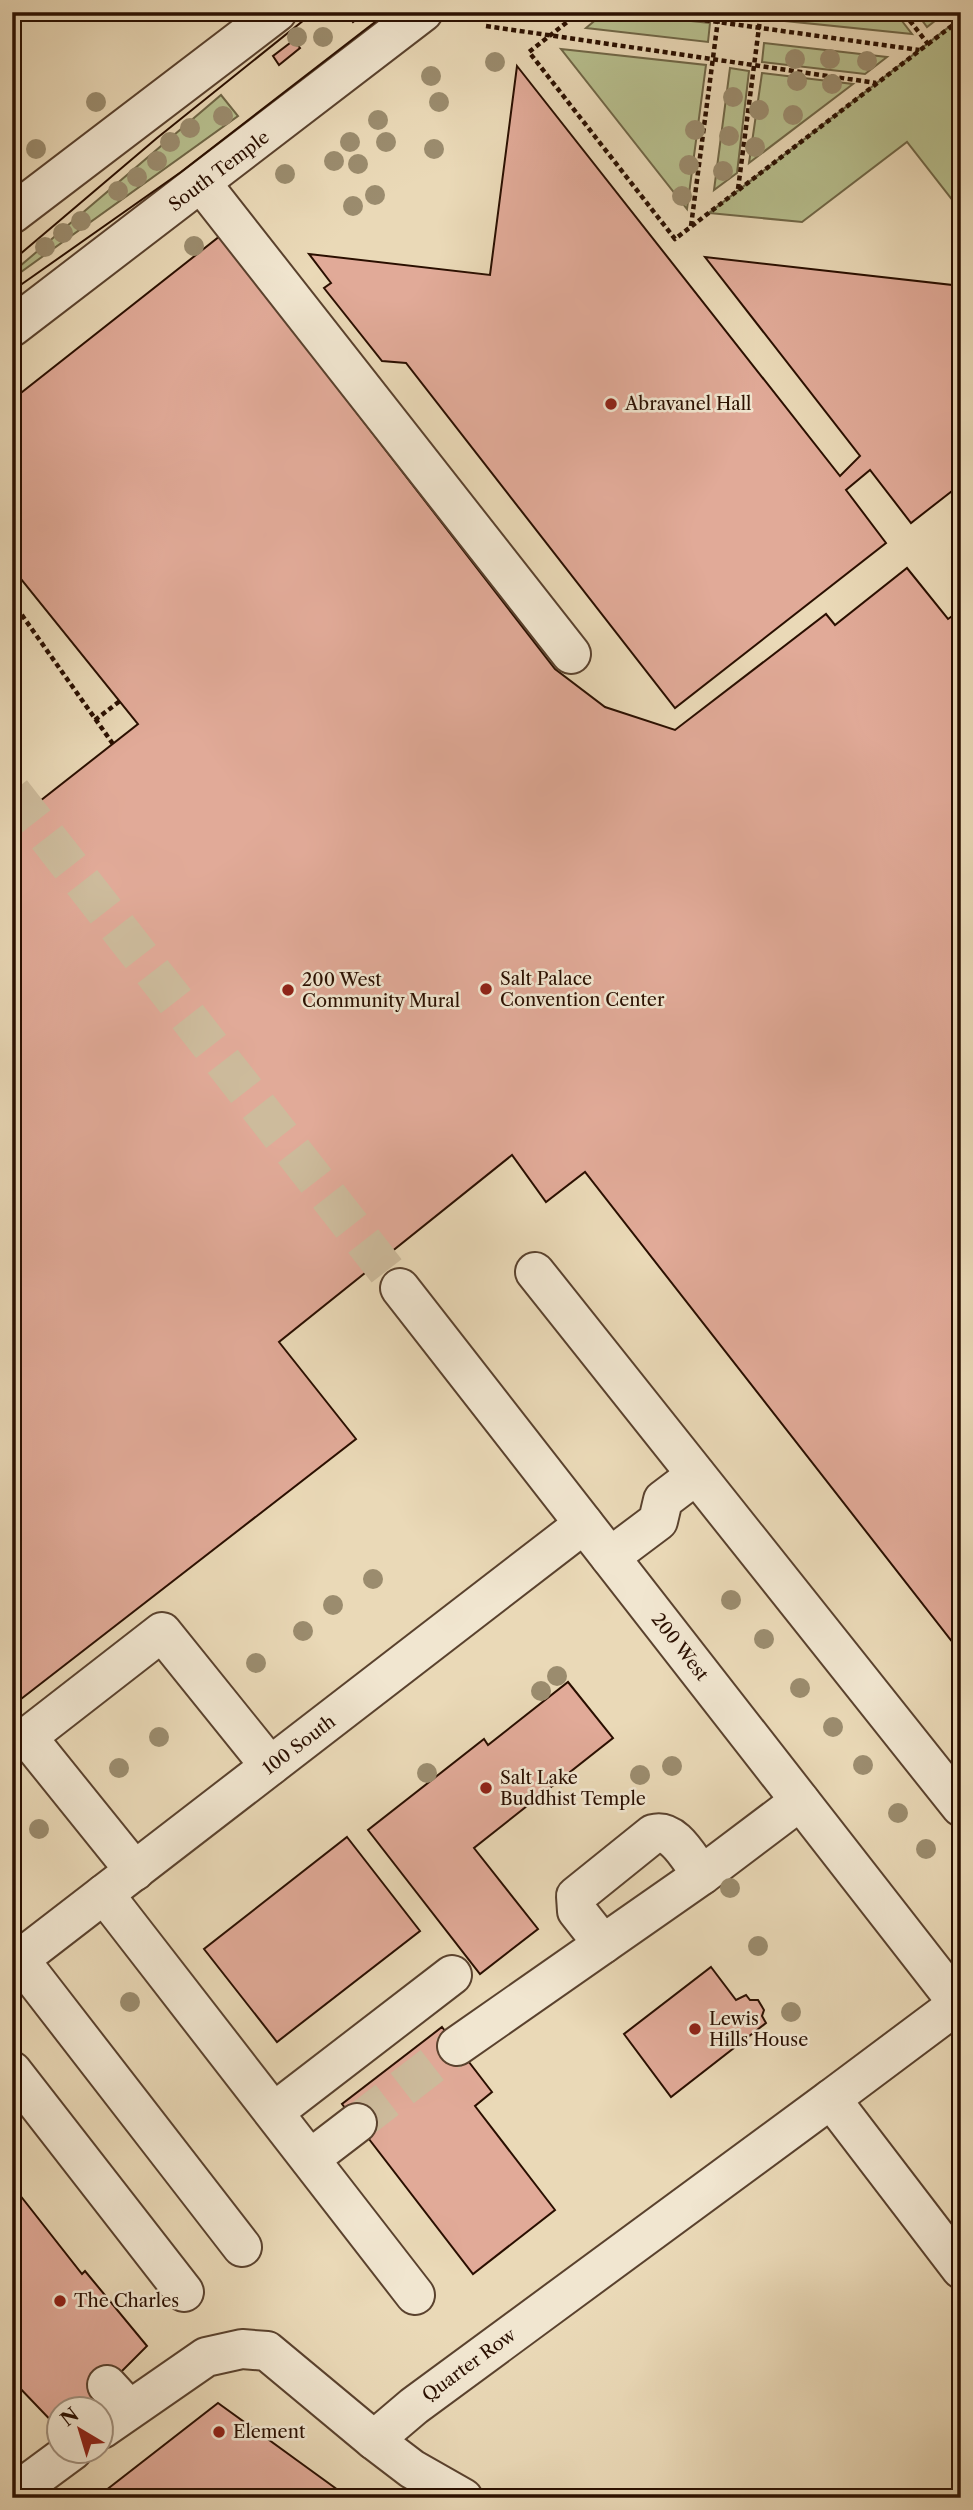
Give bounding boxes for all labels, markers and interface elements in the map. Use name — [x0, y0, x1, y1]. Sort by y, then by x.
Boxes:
street label: South Temple — [164, 126, 274, 216]
place label: Abravanel Hall — [624, 393, 751, 415]
marker: Abravanel Hall — [603, 396, 619, 412]
place label: Salt Palace Convention Center — [500, 968, 665, 1011]
place label: 200 West Community Mural — [302, 969, 460, 1012]
marker: Salt Palace Convention Center — [478, 981, 494, 997]
marker: 200 West Community Mural — [280, 982, 296, 998]
street label: 200 West — [647, 1609, 714, 1686]
street label: 100 South — [258, 1710, 340, 1780]
place label: Salt Lake Buddhist Temple — [500, 1767, 646, 1810]
marker: Salt Lake Buddhist Temple — [478, 1780, 494, 1796]
place label: Lewis Hills House — [709, 2008, 808, 2051]
marker: Lewis Hills House — [687, 2021, 703, 2037]
place label: The Charles — [74, 2290, 179, 2312]
marker: The Charles — [52, 2293, 68, 2309]
street label: Quarter Row — [418, 2323, 521, 2406]
north arrow — [46, 2394, 116, 2464]
text: N — [56, 2403, 83, 2431]
place label: Element — [233, 2421, 306, 2443]
marker: Element — [211, 2424, 227, 2440]

